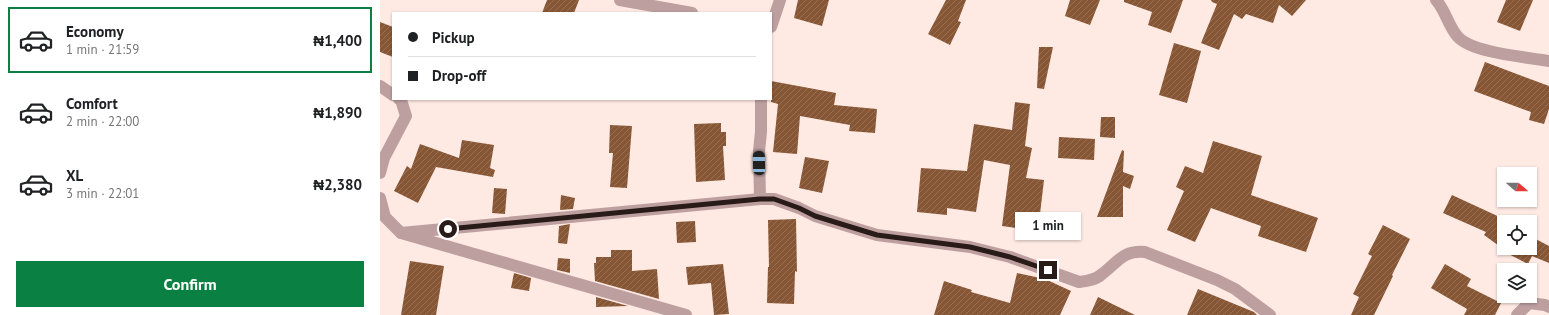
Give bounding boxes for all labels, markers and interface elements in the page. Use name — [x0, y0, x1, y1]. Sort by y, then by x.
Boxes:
icon: car — [18, 22, 54, 58]
text: Economy — [66, 22, 124, 41]
text: Pickup — [432, 28, 475, 47]
text: ₦1,400 — [313, 31, 362, 50]
text: 1 min · 21:59 — [66, 41, 139, 58]
text: Drop-off — [432, 66, 486, 85]
icon: car — [18, 94, 54, 130]
text: Comfort — [66, 94, 118, 113]
text: ₦1,890 — [313, 103, 362, 122]
text: 2 min · 22:00 — [66, 113, 139, 130]
car — [753, 151, 765, 175]
icon: car — [18, 166, 54, 202]
text: XL — [66, 166, 83, 185]
north arrow — [1497, 167, 1537, 207]
map controls — [1497, 167, 1537, 303]
text: ₦2,380 — [313, 175, 362, 194]
text: 3 min · 22:01 — [66, 185, 139, 202]
callout: 1 min — [1015, 212, 1081, 240]
button: locate — [1497, 215, 1537, 255]
text: 1 min — [1032, 217, 1064, 234]
route start — [439, 220, 457, 238]
button: Confirm — [16, 261, 364, 307]
route end — [1039, 261, 1057, 279]
button: layers — [1497, 263, 1537, 303]

